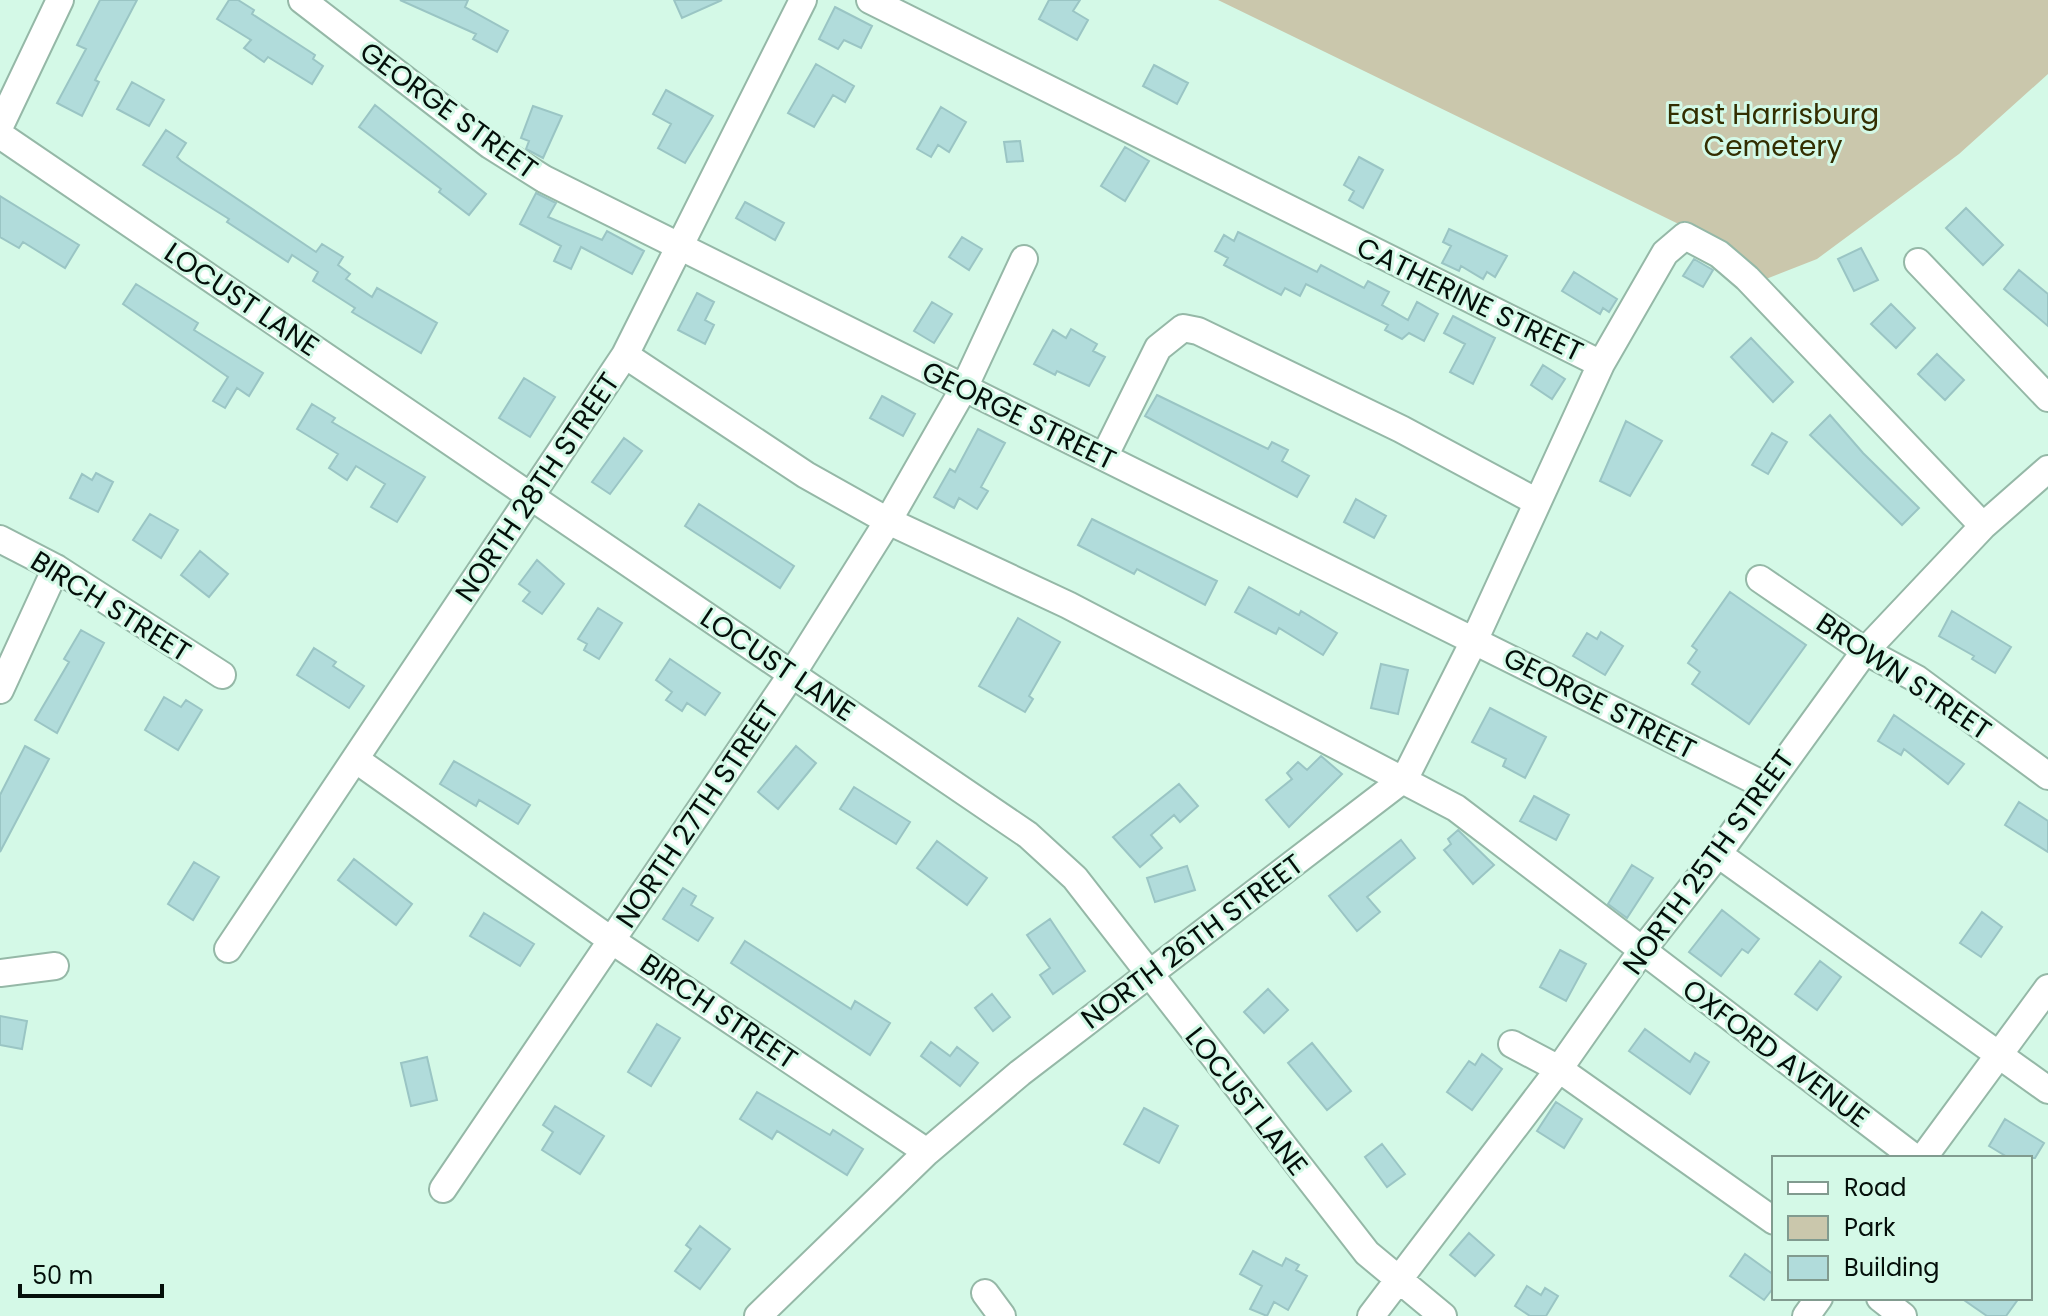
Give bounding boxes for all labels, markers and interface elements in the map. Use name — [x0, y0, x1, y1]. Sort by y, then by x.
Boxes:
street label: GEORGE STREET — [352, 33, 546, 188]
park label: East Harrisburg Cemetery — [1667, 95, 1879, 166]
street label: CATHERINE STREET — [1350, 228, 1589, 371]
street label: LOCUST LANE — [157, 233, 327, 366]
street label: GEORGE STREET — [915, 352, 1122, 479]
street label: NORTH 28TH STREET — [446, 365, 629, 610]
street label: BIRCH STREET — [23, 542, 198, 671]
street label: LOCUST LANE — [693, 598, 863, 731]
street label: BROWN STREET — [1809, 603, 1999, 749]
street label: GEORGE STREET — [1497, 638, 1703, 769]
street label: NORTH 27TH STREET — [607, 693, 788, 936]
street label: NORTH 25TH STREET — [1614, 742, 1803, 983]
street label: NORTH 26TH STREET — [1073, 845, 1311, 1038]
street label: BIRCH STREET — [632, 944, 805, 1078]
street label: OXFORD AVENUE — [1674, 970, 1877, 1137]
street label: LOCUST LANE — [1176, 1019, 1317, 1184]
legend — [1772, 1156, 2032, 1300]
text: Road — [1844, 1171, 1906, 1204]
text: Park — [1844, 1211, 1896, 1244]
scale bar — [20, 1248, 162, 1298]
text: Building — [1844, 1251, 1940, 1284]
text: 50 m — [32, 1259, 93, 1292]

